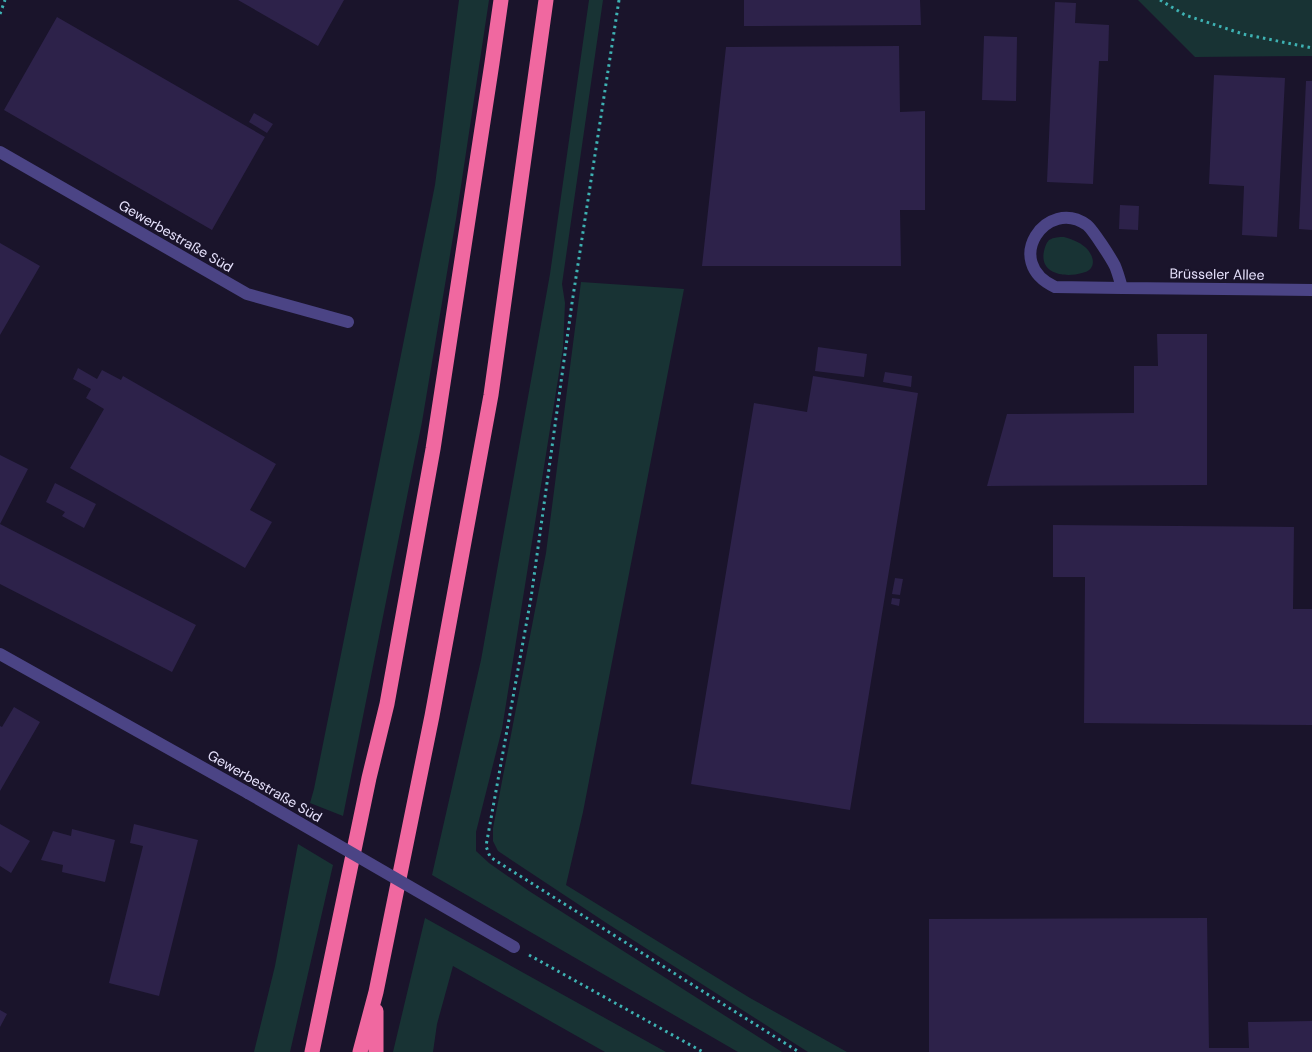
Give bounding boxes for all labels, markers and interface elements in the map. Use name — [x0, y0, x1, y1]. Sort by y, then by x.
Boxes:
street label: Gewerbestraße Süd — [116, 196, 236, 276]
street label: Brüsseler Allee — [1169, 264, 1265, 284]
street label: Gewerbestraße Süd — [205, 746, 325, 826]

